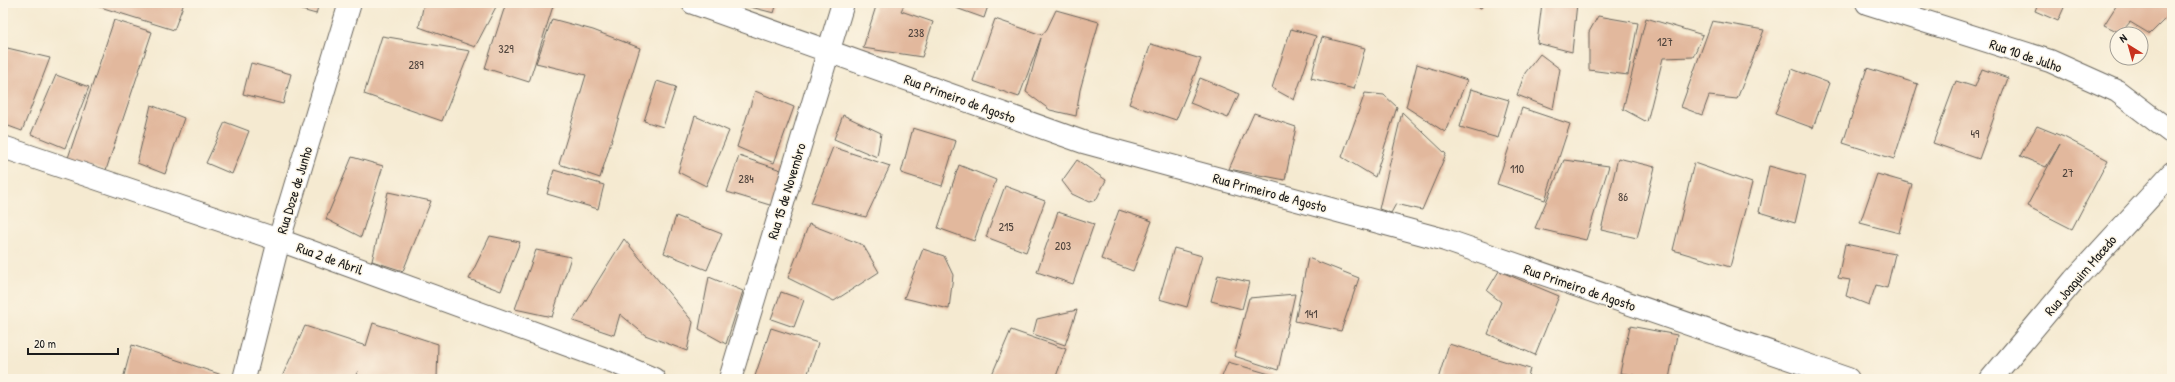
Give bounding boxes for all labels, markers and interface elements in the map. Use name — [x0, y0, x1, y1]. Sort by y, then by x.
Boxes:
house number: 238 — [908, 24, 924, 41]
north arrow — [2109, 26, 2149, 66]
text: N — [2116, 31, 2130, 45]
house number: 127 — [1657, 33, 1673, 50]
street label: Rua 10 de Julho — [1987, 34, 2065, 76]
house number: 329 — [498, 40, 514, 57]
house number: 289 — [408, 56, 424, 73]
street label: Rua Primeiro de Agosto — [901, 69, 1019, 128]
house number: 49 — [1971, 125, 1980, 142]
street label: Rua 15 de Novembro — [762, 140, 810, 241]
street label: Rua Doze de Junho — [272, 144, 316, 236]
house number: 110 — [1510, 160, 1524, 177]
house number: 27 — [2062, 164, 2074, 181]
street label: Rua Primeiro de Agosto — [1211, 168, 1329, 217]
house number: 284 — [738, 170, 754, 187]
house number: 86 — [1618, 188, 1628, 205]
house number: 215 — [998, 218, 1014, 235]
street label: Rua Joaquim Macedo — [2040, 230, 2121, 320]
street label: Rua 2 de Abril — [294, 237, 366, 279]
house number: 203 — [1055, 237, 1071, 254]
street label: Rua Primeiro de Agosto — [1521, 259, 1639, 316]
house number: 141 — [1304, 305, 1318, 322]
scale bar — [28, 330, 118, 356]
text: 20 m — [34, 335, 56, 352]

